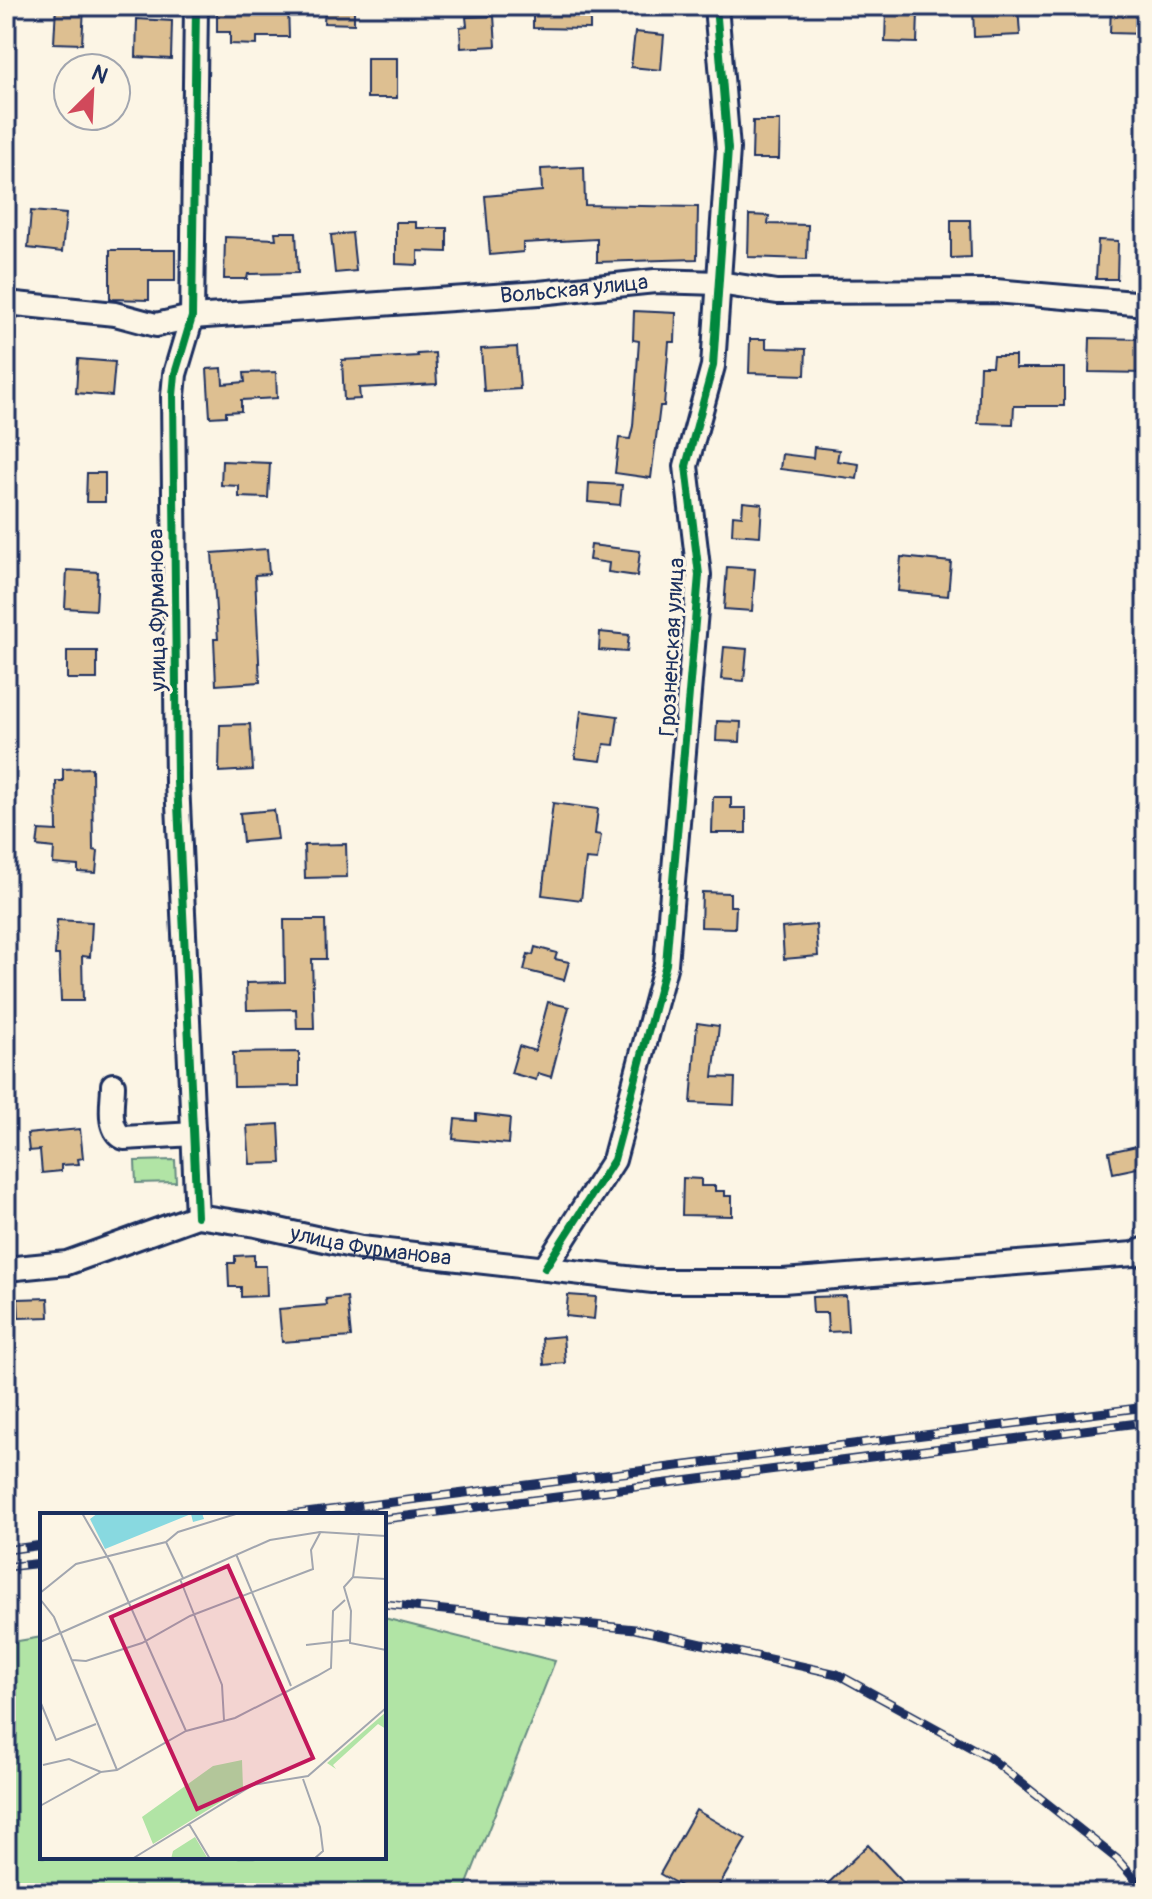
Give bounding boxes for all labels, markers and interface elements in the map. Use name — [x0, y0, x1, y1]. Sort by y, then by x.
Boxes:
north arrow — [52, 52, 132, 132]
text: N — [87, 59, 112, 91]
street label: Вольская улица — [499, 268, 649, 310]
street label: улица Фурманова — [142, 528, 172, 693]
street label: Грозненская улица — [653, 557, 691, 737]
street label: улица Фурманова — [287, 1219, 453, 1272]
inset map — [40, 1513, 386, 1859]

